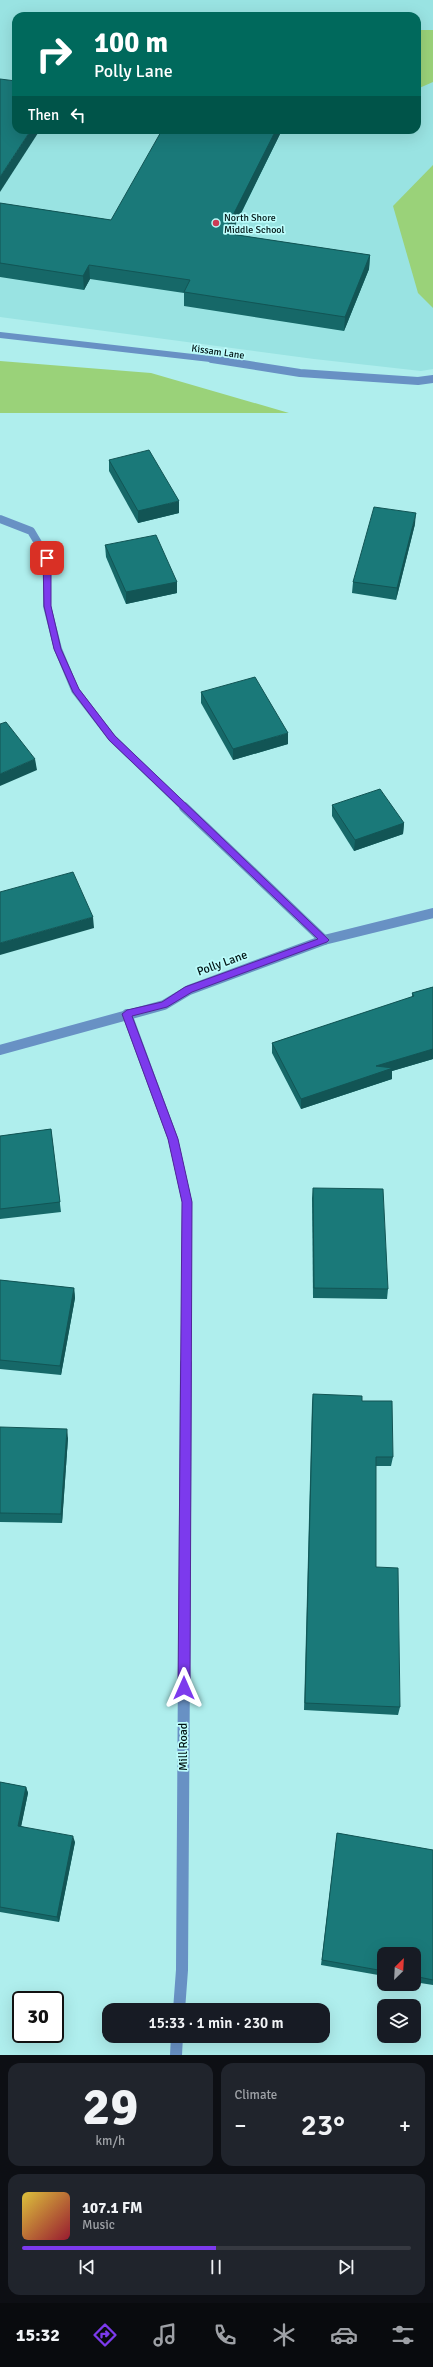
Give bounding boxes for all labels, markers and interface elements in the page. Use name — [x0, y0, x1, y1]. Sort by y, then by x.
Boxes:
text: 100 m — [94, 26, 168, 60]
icon: right — [28, 28, 80, 80]
text: Polly Lane — [94, 60, 173, 82]
icon: left — [67, 104, 89, 126]
text: Then — [28, 106, 59, 124]
place label: North Shore Middle School — [224, 212, 285, 236]
marker: North Shore Middle School — [211, 218, 221, 228]
street label: Kissam Lane — [191, 342, 245, 362]
pin — [30, 541, 64, 575]
icon: arrive — [36, 547, 58, 569]
street label: Polly Lane — [195, 947, 249, 980]
position arrow — [163, 1667, 205, 1709]
street label: Mill Road — [176, 1723, 191, 1771]
north arrow — [377, 1947, 421, 1991]
map controls — [377, 1947, 421, 2043]
speed limit sign: 30 — [12, 1991, 64, 2043]
button: layers — [377, 1999, 421, 2043]
text: 15:33 · 1 min · 230 m — [149, 2014, 283, 2032]
text: 29 — [82, 2075, 138, 2139]
text: Climate — [235, 2087, 277, 2103]
text: 23° — [301, 2107, 345, 2144]
text: − — [235, 2112, 246, 2139]
text: + — [399, 2112, 411, 2139]
text: km/h — [96, 2133, 125, 2149]
text: 107.1 FM — [82, 2199, 143, 2217]
text: Music — [82, 2217, 115, 2233]
icon: previous — [76, 2256, 98, 2278]
icon: pause — [205, 2256, 227, 2278]
icon: next — [335, 2256, 357, 2278]
icon: directions — [91, 2321, 119, 2349]
icon: music — [151, 2321, 179, 2349]
icon: phone — [211, 2321, 239, 2349]
icon: climate — [270, 2321, 298, 2349]
icon: car — [330, 2321, 358, 2349]
icon: filters — [389, 2321, 417, 2349]
text: 15:32 — [16, 2324, 60, 2346]

